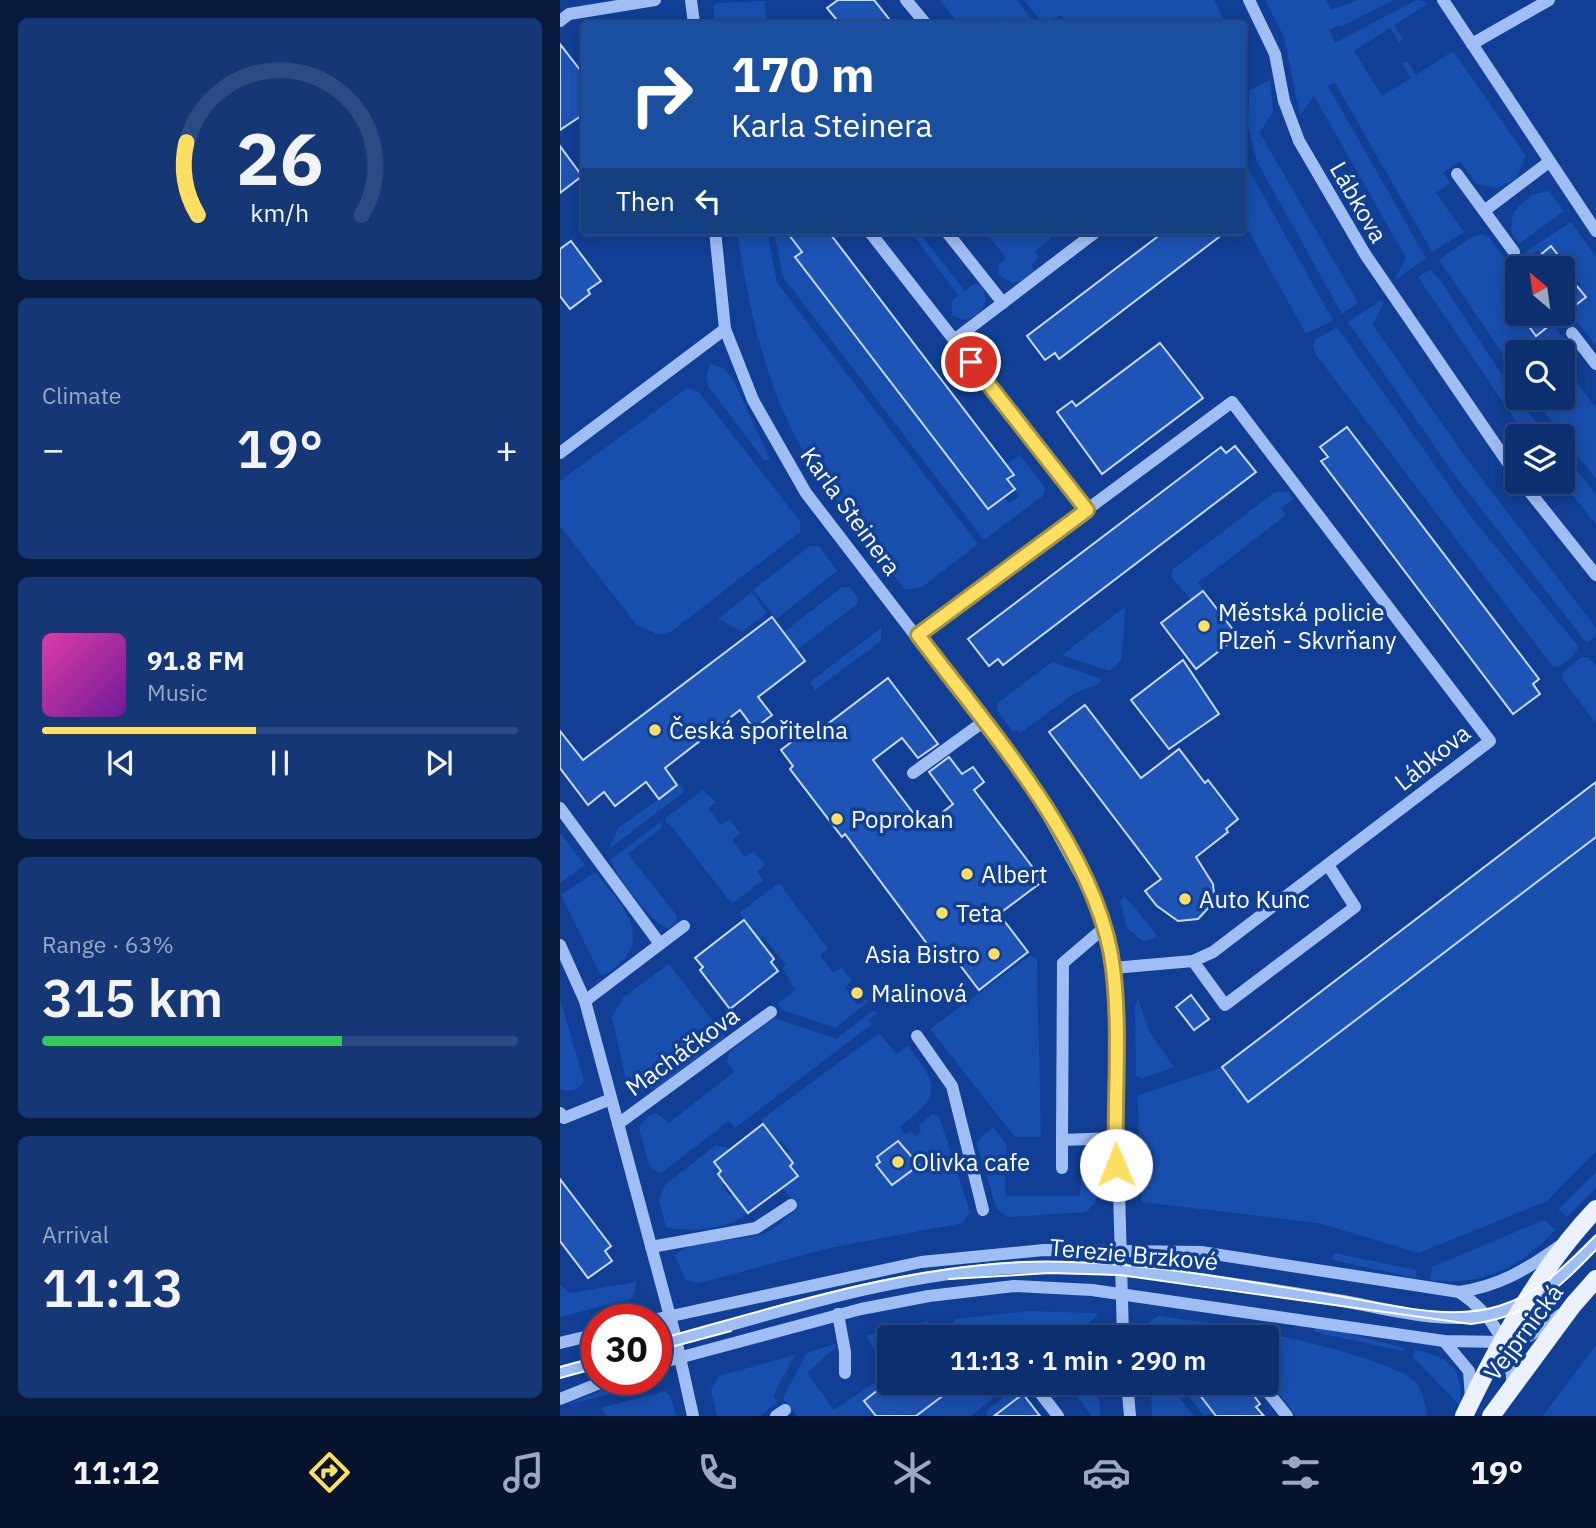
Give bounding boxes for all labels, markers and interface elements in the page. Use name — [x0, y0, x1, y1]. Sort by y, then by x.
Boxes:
text: 170 m — [731, 42, 875, 105]
icon: right — [616, 49, 707, 140]
text: Karla Steinera — [731, 104, 933, 146]
text: 26 — [236, 110, 324, 205]
street label: Lábkova — [1323, 156, 1395, 249]
icon: left — [689, 182, 727, 220]
text: Then — [616, 184, 675, 218]
text: km/h — [251, 196, 309, 229]
north arrow — [1505, 256, 1575, 326]
map controls — [1505, 256, 1575, 494]
pin — [941, 332, 1001, 392]
button: search — [1505, 340, 1575, 410]
icon: arrive — [952, 343, 990, 381]
text: Climate — [42, 380, 121, 410]
text: 19° — [237, 415, 323, 482]
text: − — [42, 424, 65, 473]
text: + — [495, 424, 518, 473]
button: layers — [1505, 424, 1575, 494]
street label: Karla Steinera — [794, 440, 909, 582]
place label: Městská policie Plzeň - Skvrňany — [1218, 596, 1396, 656]
marker: Městská policie Plzeň - Skvrňany — [1196, 618, 1212, 634]
text: 91.8 FM — [147, 643, 245, 677]
text: Music — [147, 677, 207, 707]
place label: Česká spořitelna — [669, 714, 848, 746]
street label: Lábkova — [1387, 717, 1477, 797]
marker: Česká spořitelna — [647, 722, 663, 738]
icon: previous — [102, 744, 140, 782]
icon: pause — [261, 744, 299, 782]
icon: next — [420, 744, 458, 782]
place label: Poprokan — [851, 803, 954, 835]
marker: Poprokan — [829, 811, 845, 827]
place label: Albert — [981, 858, 1047, 890]
marker: Albert — [959, 866, 975, 882]
place label: Auto Kunc — [1199, 883, 1310, 915]
marker: Auto Kunc — [1177, 891, 1193, 907]
place label: Teta — [956, 897, 1003, 929]
marker: Teta — [934, 905, 950, 921]
text: Range · 63% — [42, 929, 174, 959]
place label: Asia Bistro — [865, 938, 980, 970]
marker: Asia Bistro — [986, 946, 1002, 962]
text: 315 km — [42, 964, 223, 1031]
place label: Malinová — [871, 977, 967, 1009]
marker: Malinová — [849, 985, 865, 1001]
street label: Macháčkova — [619, 999, 745, 1103]
position arrow — [1079, 1128, 1153, 1202]
place label: Olivka cafe — [912, 1146, 1030, 1178]
marker: Olivka cafe — [890, 1154, 906, 1170]
text: Arrival — [42, 1219, 109, 1249]
street label: Terezie Brzkové — [1048, 1231, 1220, 1277]
text: 11:13 — [42, 1254, 183, 1321]
street label: Vejprnická — [1476, 1277, 1570, 1387]
speed limit sign: 30 — [581, 1304, 672, 1395]
text: 11:13 · 1 min · 290 m — [950, 1343, 1206, 1377]
icon: directions — [305, 1448, 354, 1497]
icon: music — [499, 1448, 548, 1497]
icon: phone — [693, 1448, 742, 1497]
icon: climate — [888, 1448, 937, 1497]
icon: car — [1082, 1448, 1131, 1497]
icon: filters — [1276, 1448, 1325, 1497]
text: 11:12 — [73, 1451, 160, 1493]
text: 19° — [1470, 1451, 1523, 1493]

